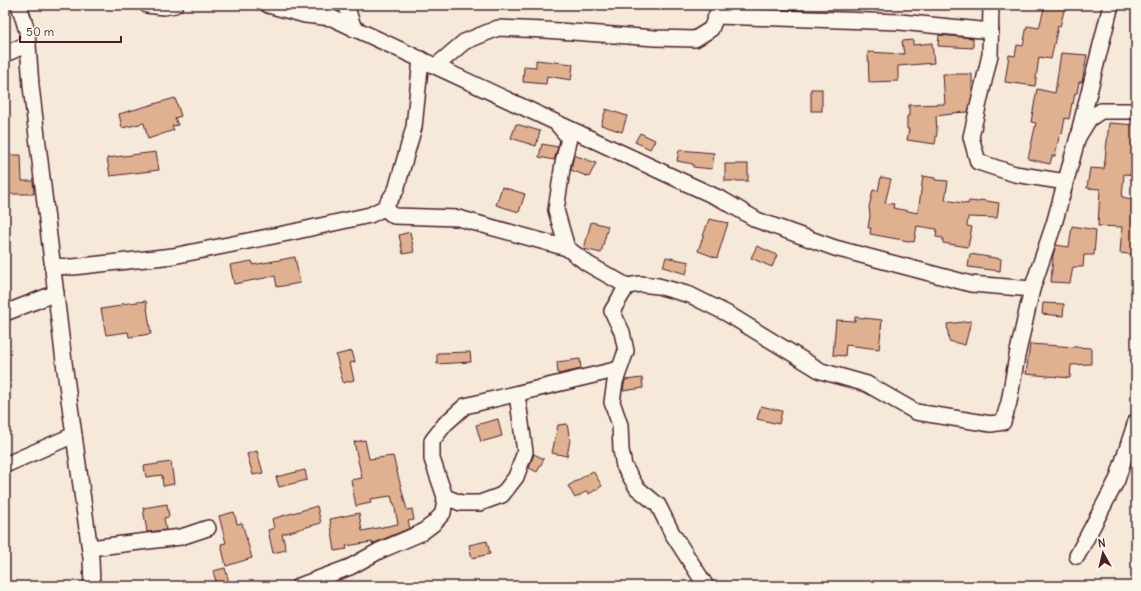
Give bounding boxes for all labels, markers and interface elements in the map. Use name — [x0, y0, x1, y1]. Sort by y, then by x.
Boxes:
scale bar — [20, 18, 121, 44]
text: 50 m — [26, 24, 55, 39]
north arrow — [1083, 533, 1123, 573]
text: N — [1097, 536, 1106, 551]

